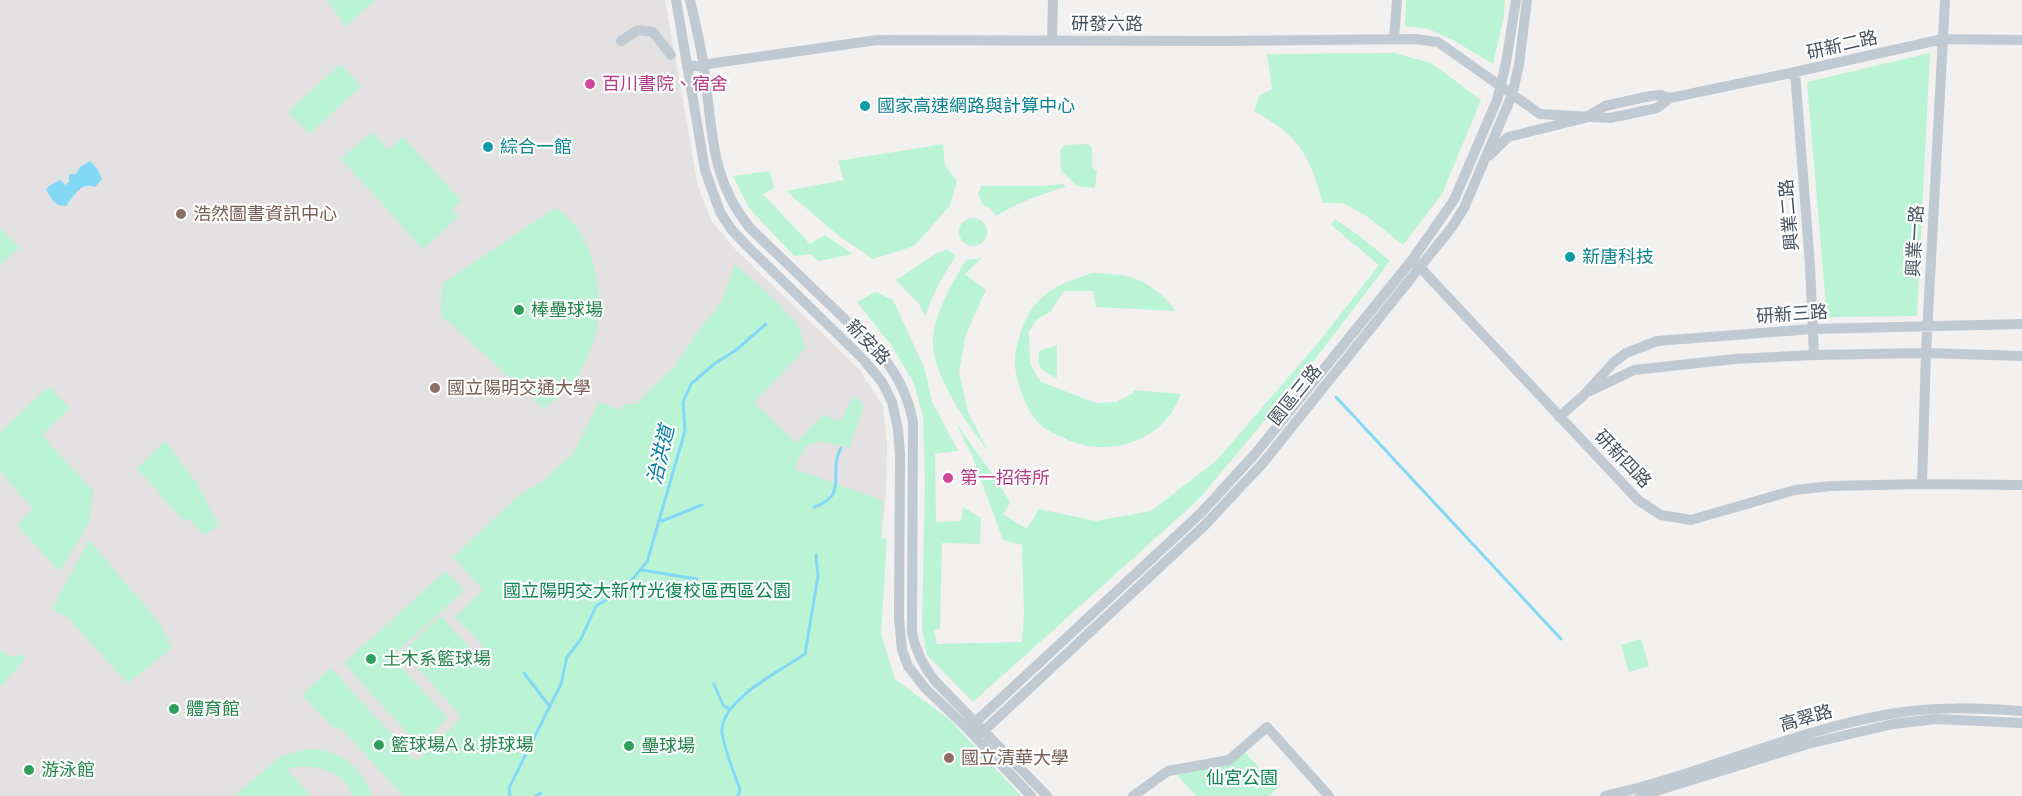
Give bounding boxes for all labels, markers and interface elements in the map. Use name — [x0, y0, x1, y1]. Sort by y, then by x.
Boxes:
street label: 研發六路 — [1071, 12, 1143, 36]
street label: 研新二路 — [1804, 25, 1880, 65]
place label: 百川書院、宿舍 — [602, 72, 728, 96]
marker: 百川書院、宿舍 — [583, 77, 597, 91]
place label: 國家高速網路與計算中心 — [877, 94, 1075, 118]
marker: 國家高速網路與計算中心 — [858, 99, 872, 113]
place label: 綜合一館 — [500, 135, 572, 159]
marker: 綜合一館 — [481, 140, 495, 154]
street label: 興業二路 — [1774, 178, 1804, 252]
place label: 浩然圖書資訊中心 — [193, 202, 337, 226]
street label: 興業一路 — [1901, 204, 1929, 278]
marker: 浩然圖書資訊中心 — [174, 207, 188, 221]
place label: 新唐科技 — [1582, 245, 1654, 269]
marker: 新唐科技 — [1563, 250, 1577, 264]
place label: 棒壘球場 — [531, 298, 603, 322]
street label: 研新三路 — [1755, 300, 1829, 328]
marker: 棒壘球場 — [512, 303, 526, 317]
street label: 新安路 — [841, 314, 895, 370]
street label: 園區三路 — [1263, 359, 1327, 431]
place label: 國立陽明交通大學 — [447, 376, 591, 400]
marker: 國立陽明交通大學 — [428, 381, 442, 395]
water label: 治洪道 — [641, 420, 682, 487]
street label: 研新四路 — [1589, 425, 1657, 493]
place label: 第一招待所 — [960, 466, 1050, 490]
marker: 第一招待所 — [941, 471, 955, 485]
park label: 國立陽明交大新竹光復校區西區公園 — [503, 579, 791, 603]
place label: 土木系籃球場 — [383, 647, 491, 671]
marker: 土木系籃球場 — [364, 652, 378, 666]
place label: 體育館 — [186, 697, 240, 721]
street label: 高翠路 — [1777, 699, 1835, 737]
marker: 體育館 — [167, 702, 181, 716]
place label: 籃球場A & 排球場 — [391, 733, 534, 757]
place label: 壘球場 — [641, 734, 695, 758]
marker: 籃球場A & 排球場 — [372, 738, 386, 752]
marker: 壘球場 — [622, 739, 636, 753]
place label: 國立清華大學 — [961, 746, 1069, 770]
marker: 國立清華大學 — [942, 751, 956, 765]
place label: 游泳館 — [41, 758, 95, 782]
marker: 游泳館 — [22, 763, 36, 777]
park label: 仙宮公園 — [1206, 766, 1278, 790]

